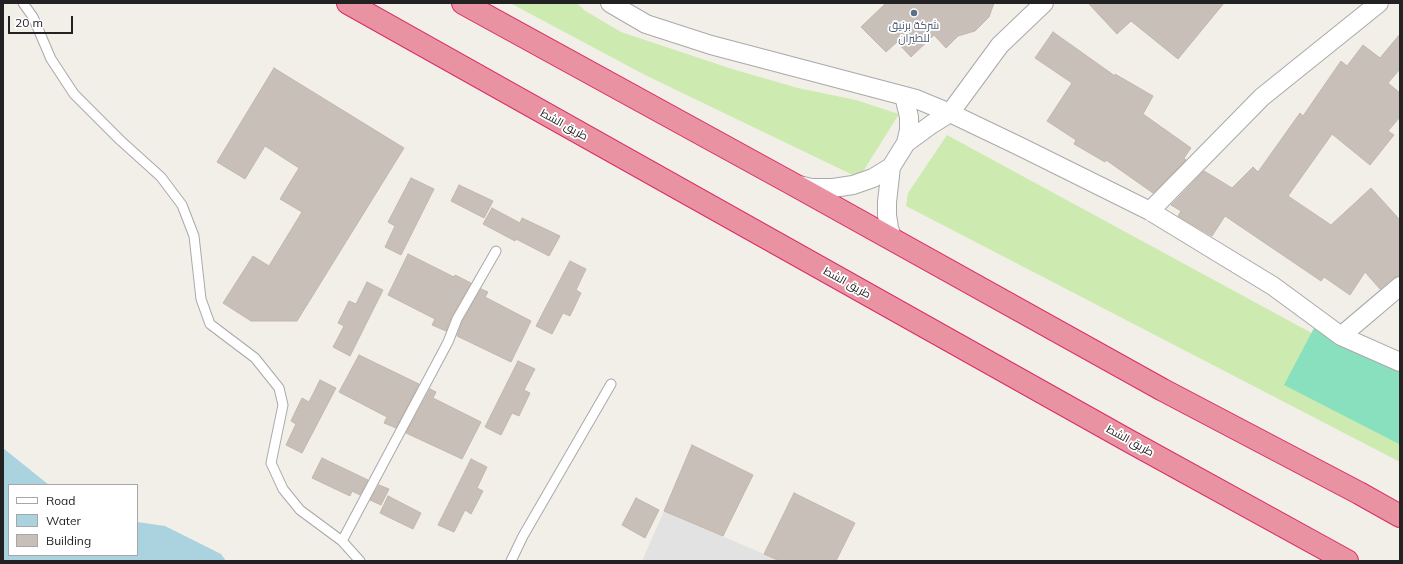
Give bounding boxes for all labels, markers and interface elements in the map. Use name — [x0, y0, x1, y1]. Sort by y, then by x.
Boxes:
scale bar — [10, 8, 75, 34]
marker: شركة برنيق للطيران — [909, 8, 919, 18]
text: 20 m — [15, 15, 43, 30]
place label: شركة برنيق للطيران — [889, 19, 939, 45]
street label: طريق الشط — [538, 107, 590, 143]
street label: طريق الشط — [821, 265, 873, 301]
street label: طريق الشط — [1104, 423, 1156, 459]
legend — [8, 484, 138, 556]
text: Road — [46, 493, 75, 508]
text: Water — [46, 513, 81, 528]
text: Building — [46, 533, 91, 548]

